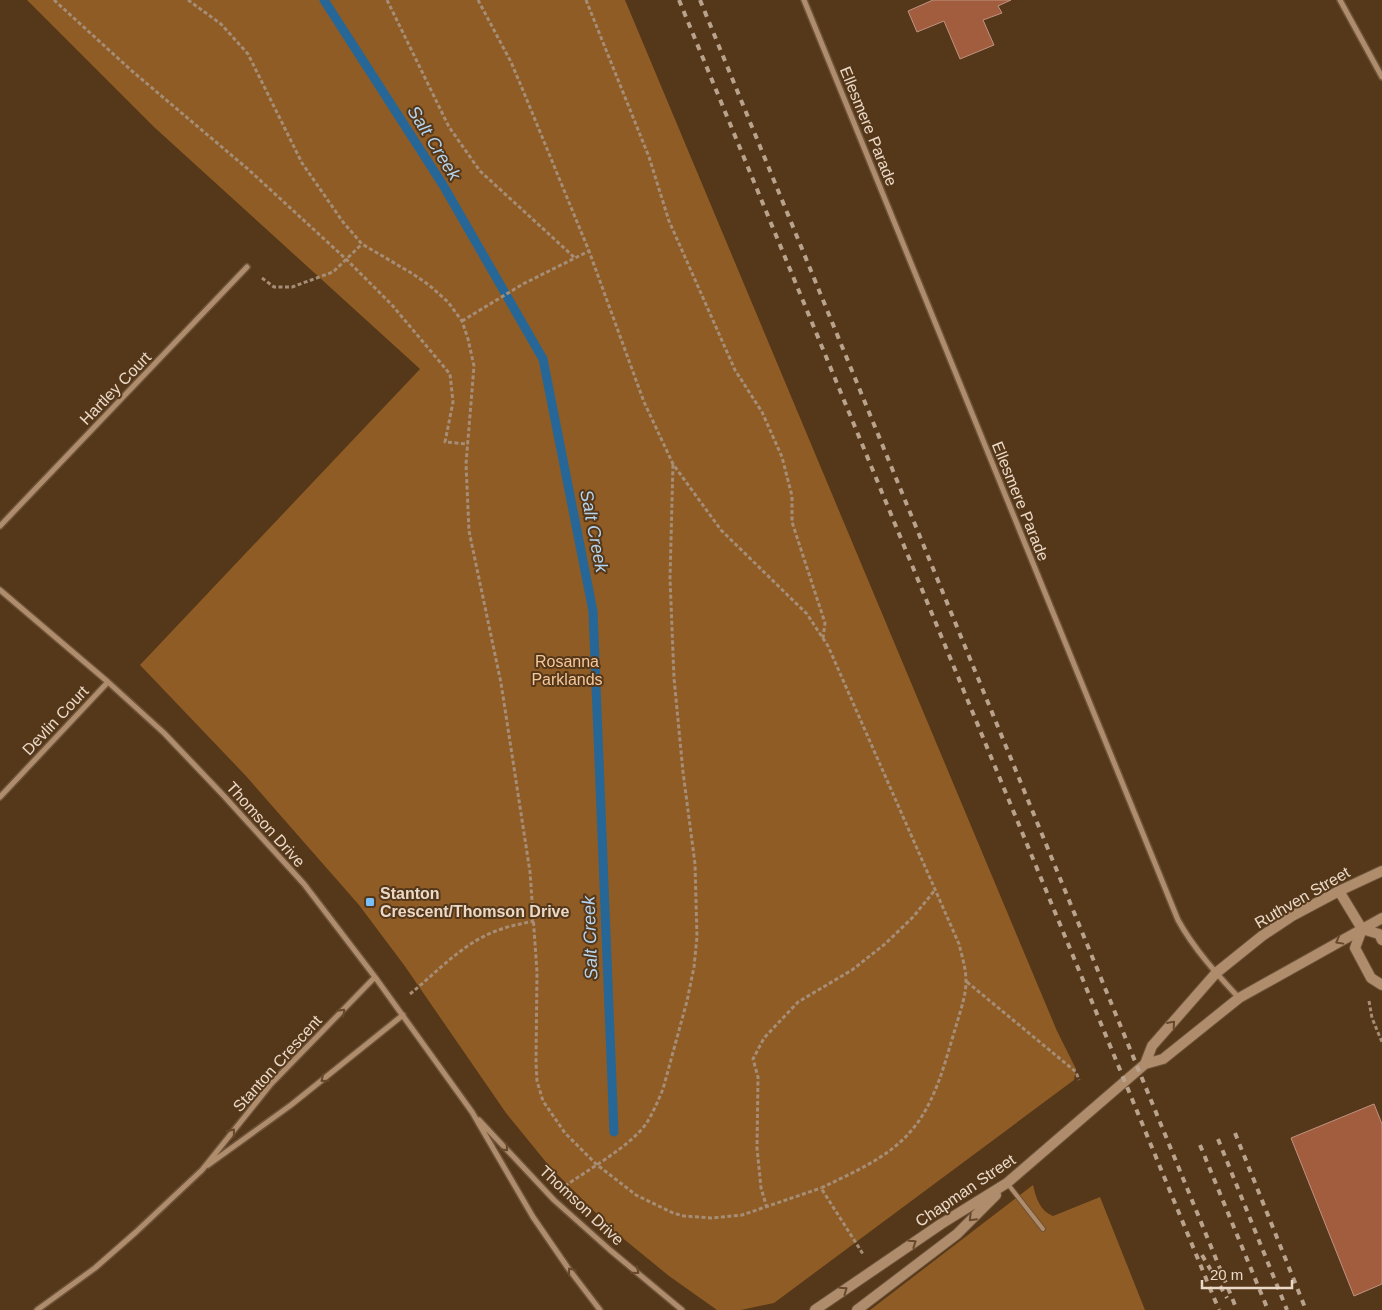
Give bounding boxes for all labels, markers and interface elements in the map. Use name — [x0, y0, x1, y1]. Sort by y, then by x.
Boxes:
street label: Ellesmere Parade — [837, 64, 900, 188]
water label: Salt Creek — [403, 102, 465, 185]
street label: Hartley Court — [77, 348, 155, 428]
street label: Ellesmere Parade — [989, 439, 1052, 563]
water label: Salt Creek — [576, 488, 612, 575]
park label: Rosanna Parklands — [531, 653, 603, 688]
street label: Devlin Court — [19, 682, 92, 758]
street label: Thomson Drive — [223, 778, 308, 870]
street label: Ruthven Street — [1252, 863, 1353, 931]
place label: Stanton Crescent/Thomson Drive — [380, 885, 569, 920]
water label: Salt Creek — [579, 895, 601, 980]
marker: Stanton Crescent/Thomson Drive — [364, 896, 376, 908]
one-way arrow — [1336, 935, 1345, 945]
one-way arrow — [336, 1008, 345, 1017]
street label: Stanton Crescent — [230, 1011, 325, 1115]
one-way arrow — [1166, 1020, 1175, 1029]
one-way arrow — [321, 1073, 330, 1082]
one-way arrow — [227, 1129, 235, 1138]
one-way arrow — [499, 1142, 508, 1151]
street label: Chapman Street — [912, 1150, 1019, 1230]
street label: Thomson Drive — [536, 1162, 627, 1249]
one-way arrow — [969, 1212, 978, 1221]
one-way arrow — [907, 1240, 917, 1249]
scale bar — [1202, 1258, 1292, 1290]
one-way arrow — [630, 1266, 639, 1275]
text: 20 m — [1210, 1266, 1243, 1283]
one-way arrow — [568, 1268, 576, 1277]
one-way arrow — [838, 1287, 848, 1296]

